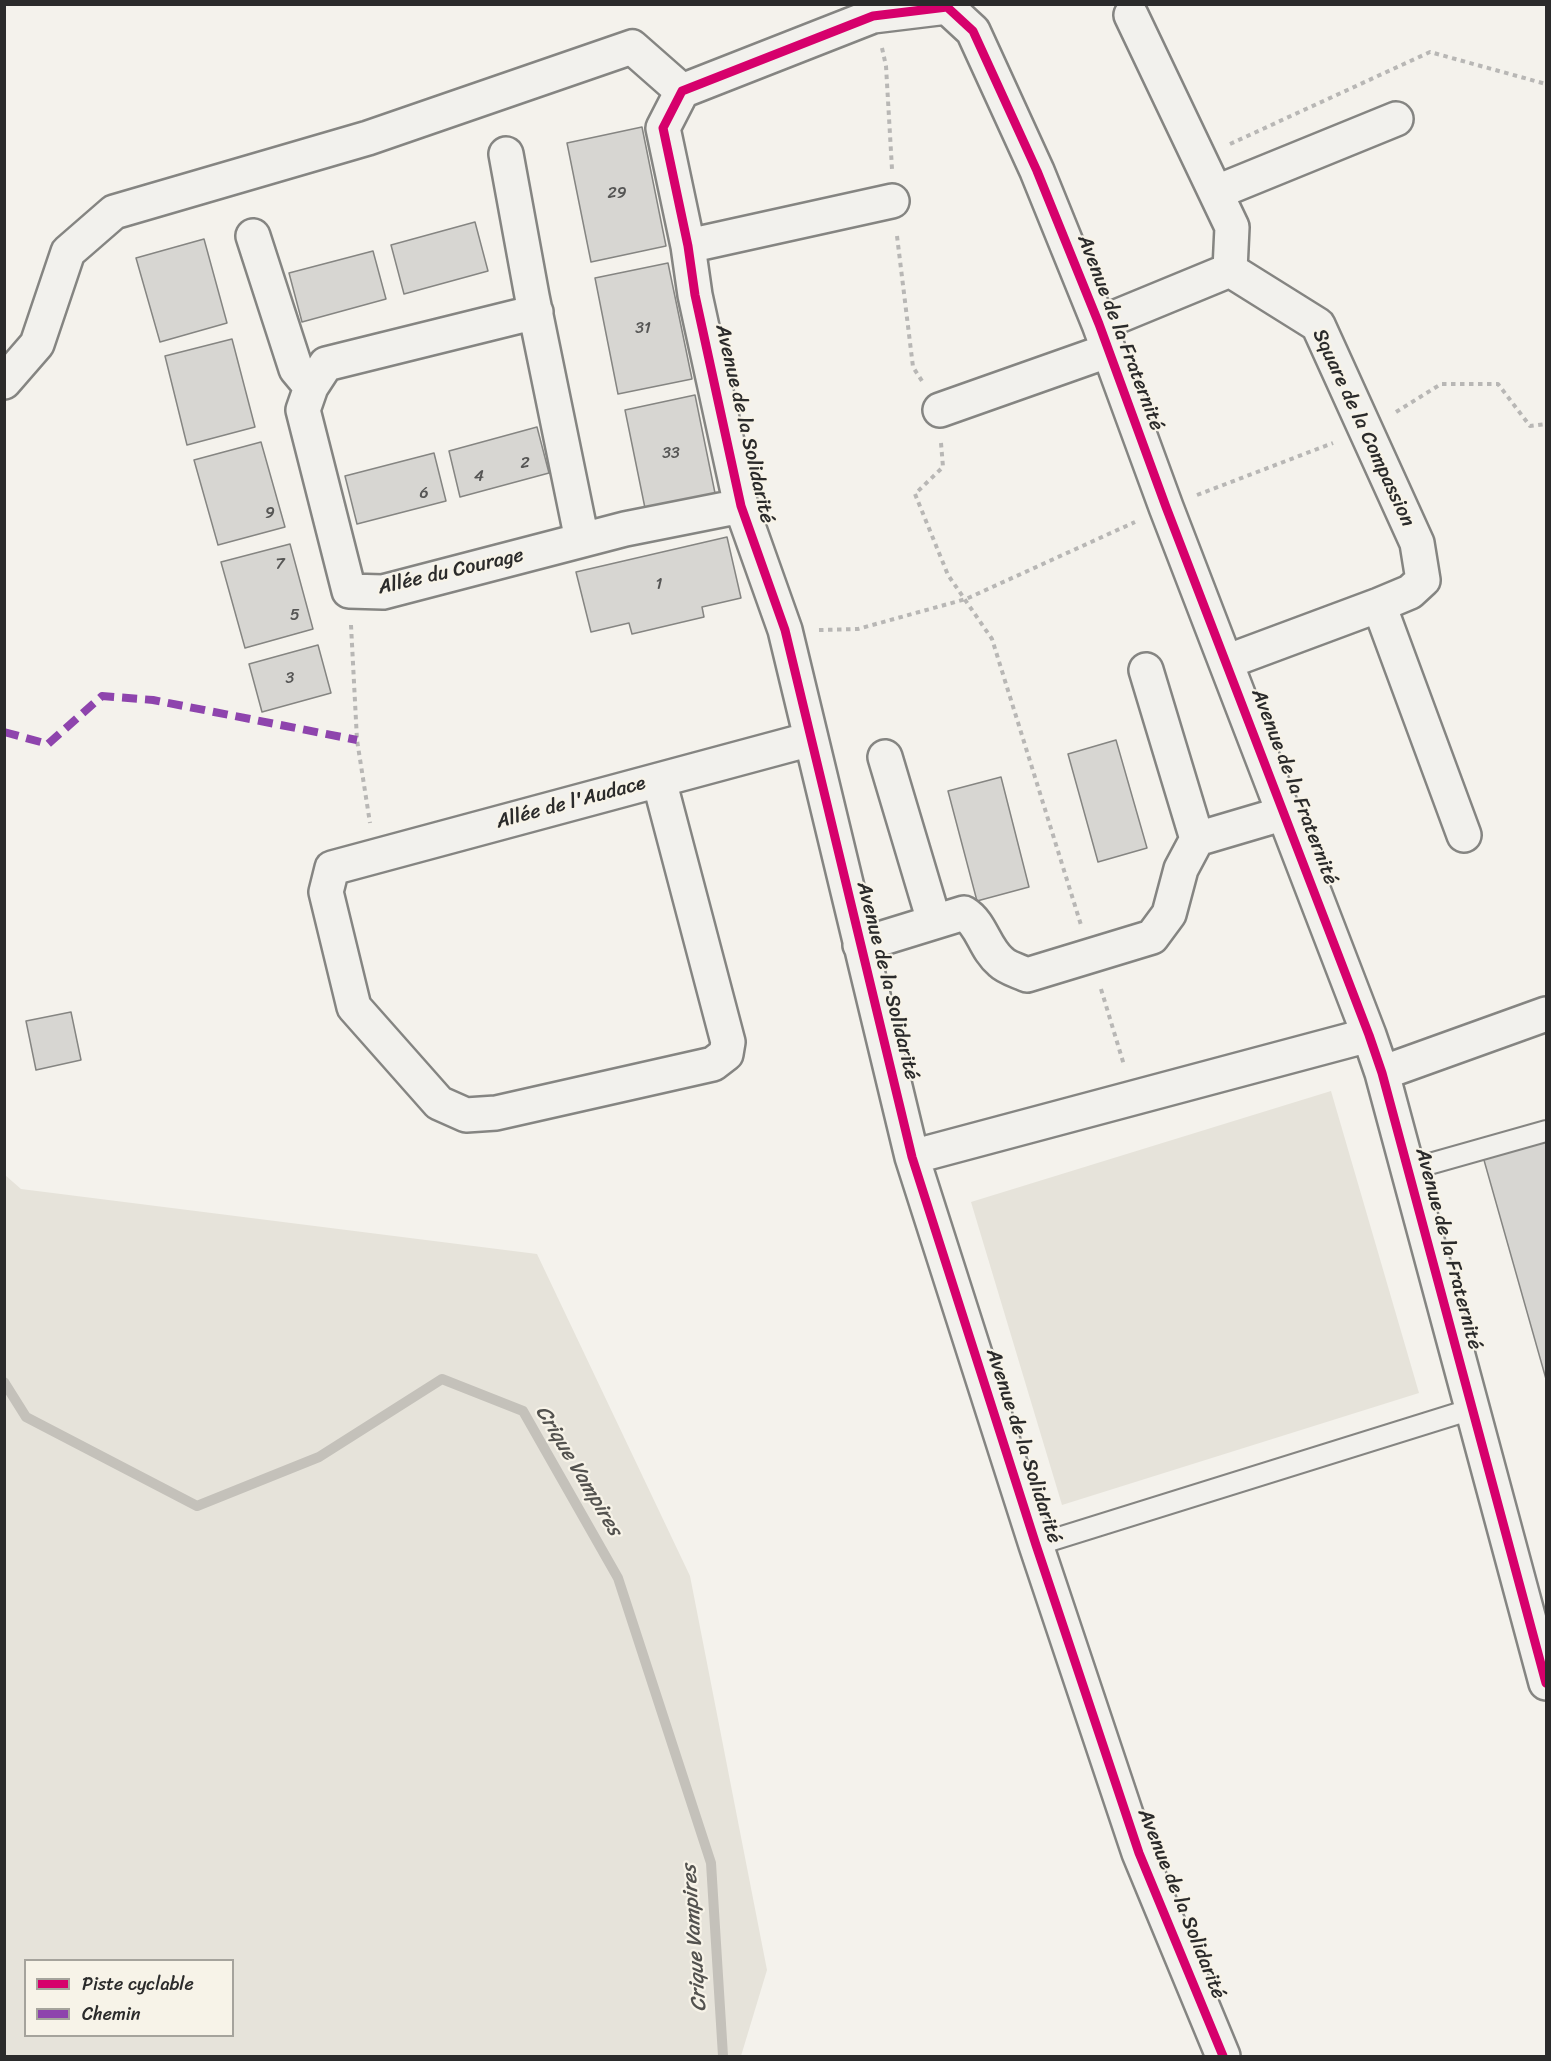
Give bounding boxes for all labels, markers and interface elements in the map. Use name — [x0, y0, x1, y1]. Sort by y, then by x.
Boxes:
house number: 29 — [607, 184, 627, 204]
street label: Avenue de la Fraternité — [1072, 232, 1168, 434]
house number: 31 — [635, 319, 651, 339]
street label: Avenue de la Solidarité — [709, 322, 779, 526]
street label: Square de la Compassion — [1307, 325, 1419, 531]
house number: 33 — [662, 444, 680, 464]
house number: 2 — [520, 454, 530, 474]
house number: 4 — [474, 467, 484, 487]
house number: 6 — [419, 484, 429, 504]
house number: 9 — [265, 504, 275, 524]
street label: Allée du Courage — [376, 544, 526, 600]
house number: 7 — [275, 555, 285, 575]
house number: 1 — [656, 575, 662, 595]
house number: 5 — [290, 606, 300, 626]
house number: 3 — [286, 669, 294, 689]
street label: Avenue de la Fraternité — [1246, 686, 1342, 888]
street label: Allée de l'Audace — [494, 772, 648, 834]
street label: Avenue de la Solidarité — [851, 879, 923, 1083]
street label: Avenue de la Fraternité — [1410, 1146, 1486, 1352]
street label: Avenue de la Solidarité — [980, 1346, 1066, 1546]
water label: Crique Vampires — [529, 1401, 627, 1541]
street label: Avenue de la Solidarité — [1132, 1805, 1230, 2003]
water label: Crique Vampires — [677, 1864, 713, 2012]
legend — [24, 1959, 234, 2037]
text: Piste cyclable — [82, 1968, 194, 2000]
text: Chemin — [82, 1998, 140, 2030]

